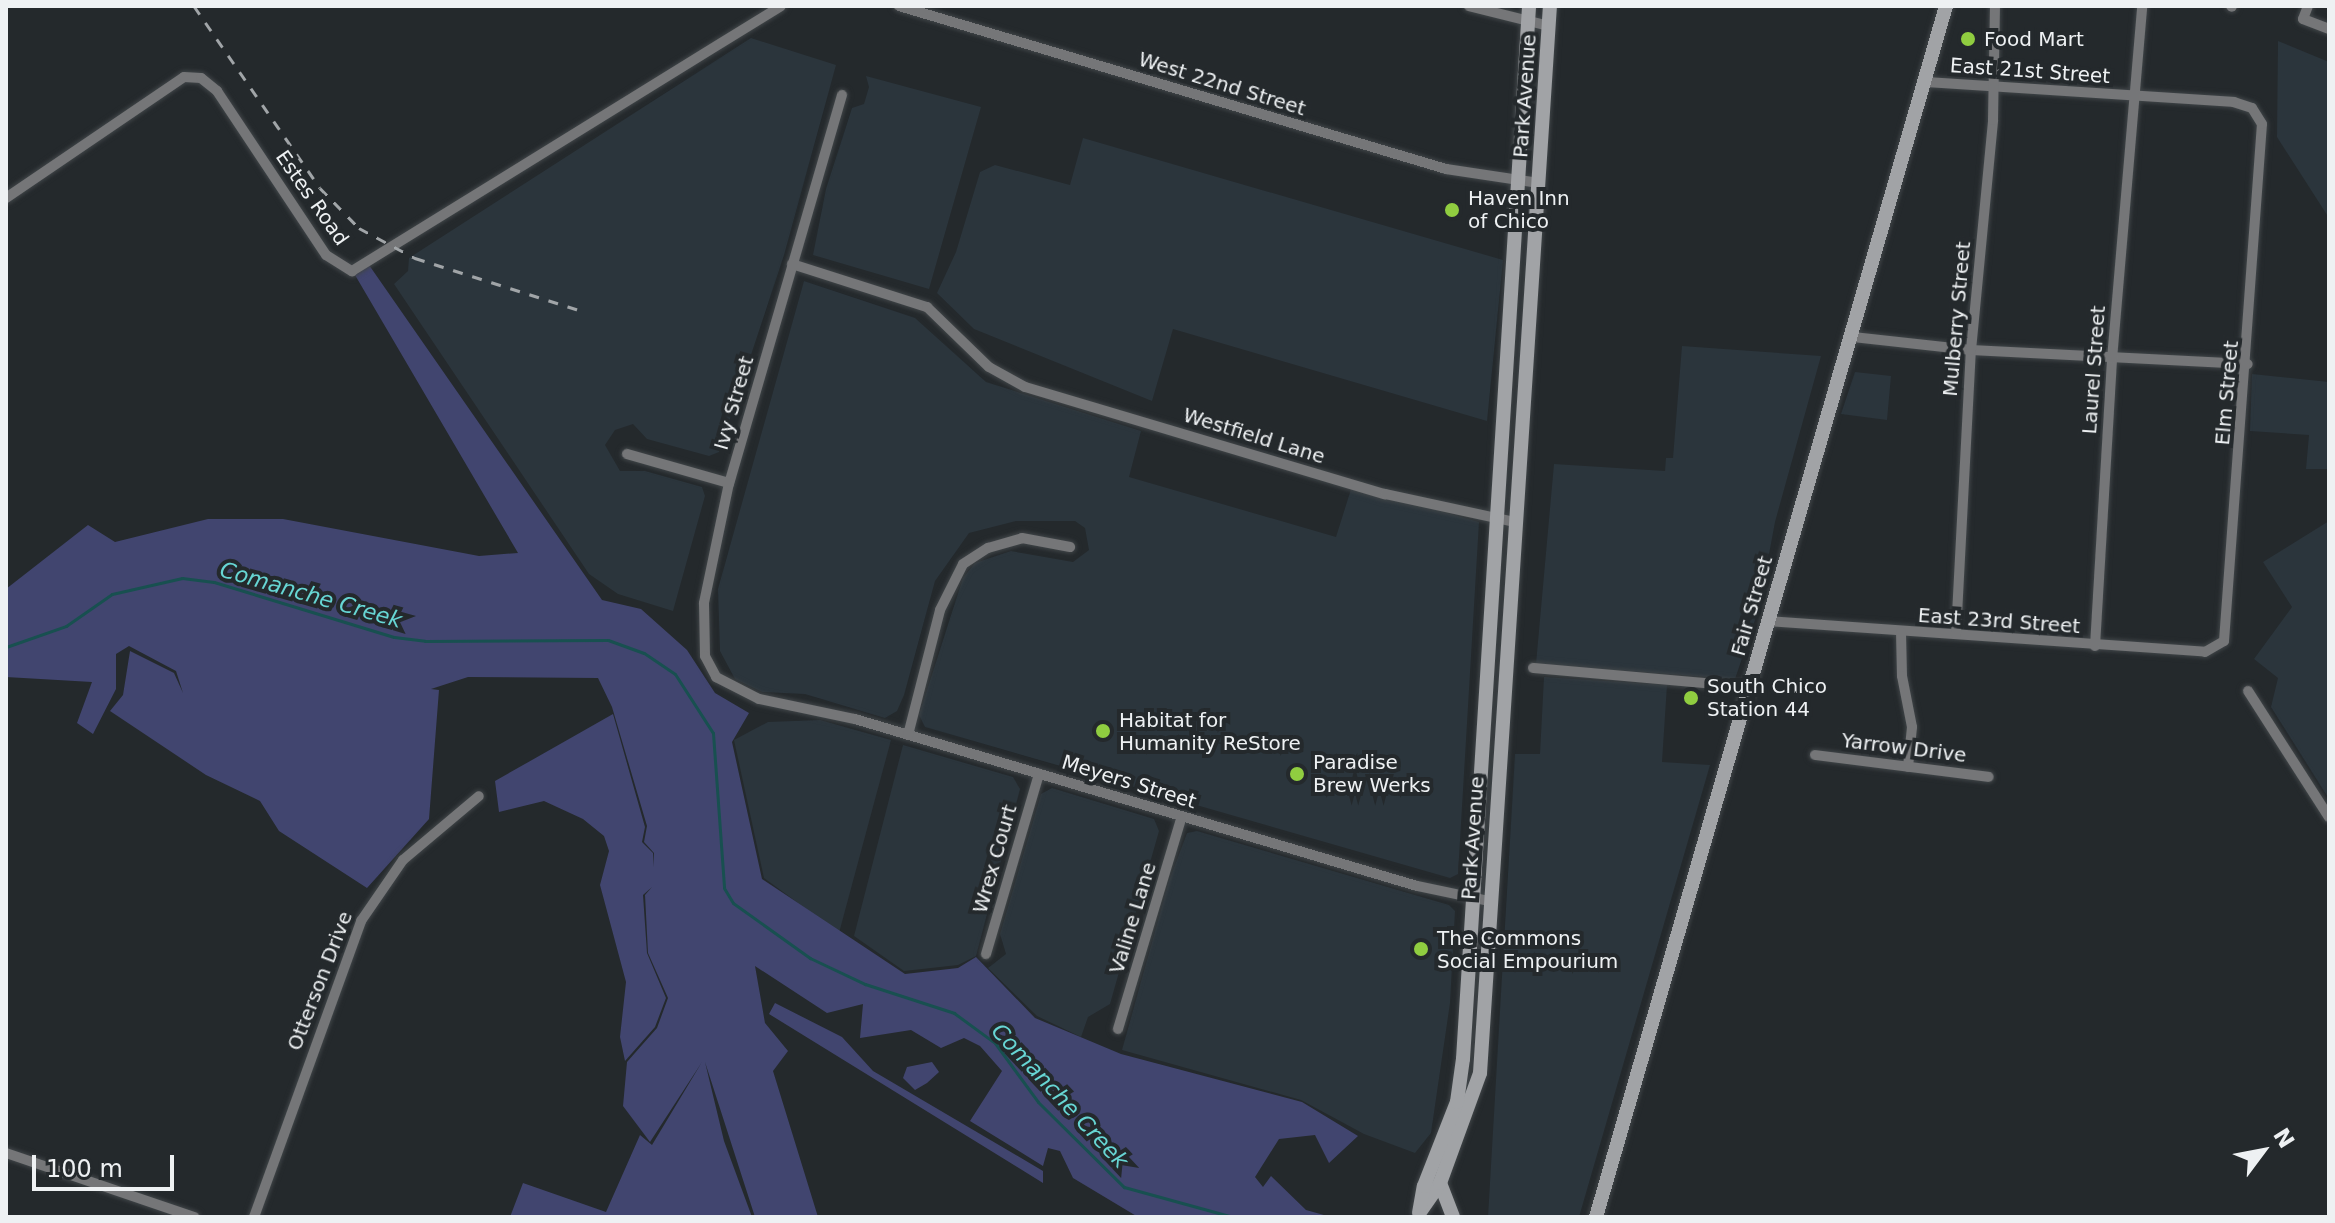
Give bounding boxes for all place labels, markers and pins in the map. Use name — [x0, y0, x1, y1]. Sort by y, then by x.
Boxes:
place label: Food Mart — [1984, 27, 2084, 51]
marker: Food Mart — [1959, 30, 1977, 48]
place label: Haven Inn of Chico — [1468, 186, 1570, 233]
marker: Haven Inn of Chico — [1443, 201, 1461, 219]
place label: South Chico Station 44 — [1707, 674, 1827, 721]
marker: South Chico Station 44 — [1682, 689, 1700, 707]
place label: Habitat for Humanity ReStore — [1119, 708, 1301, 755]
marker: Habitat for Humanity ReStore — [1094, 722, 1112, 740]
place label: Paradise Brew Werks — [1313, 750, 1431, 797]
marker: Paradise Brew Werks — [1288, 765, 1306, 783]
place label: The Commons Social Empourium — [1437, 926, 1618, 973]
marker: The Commons Social Empourium — [1412, 940, 1430, 958]

